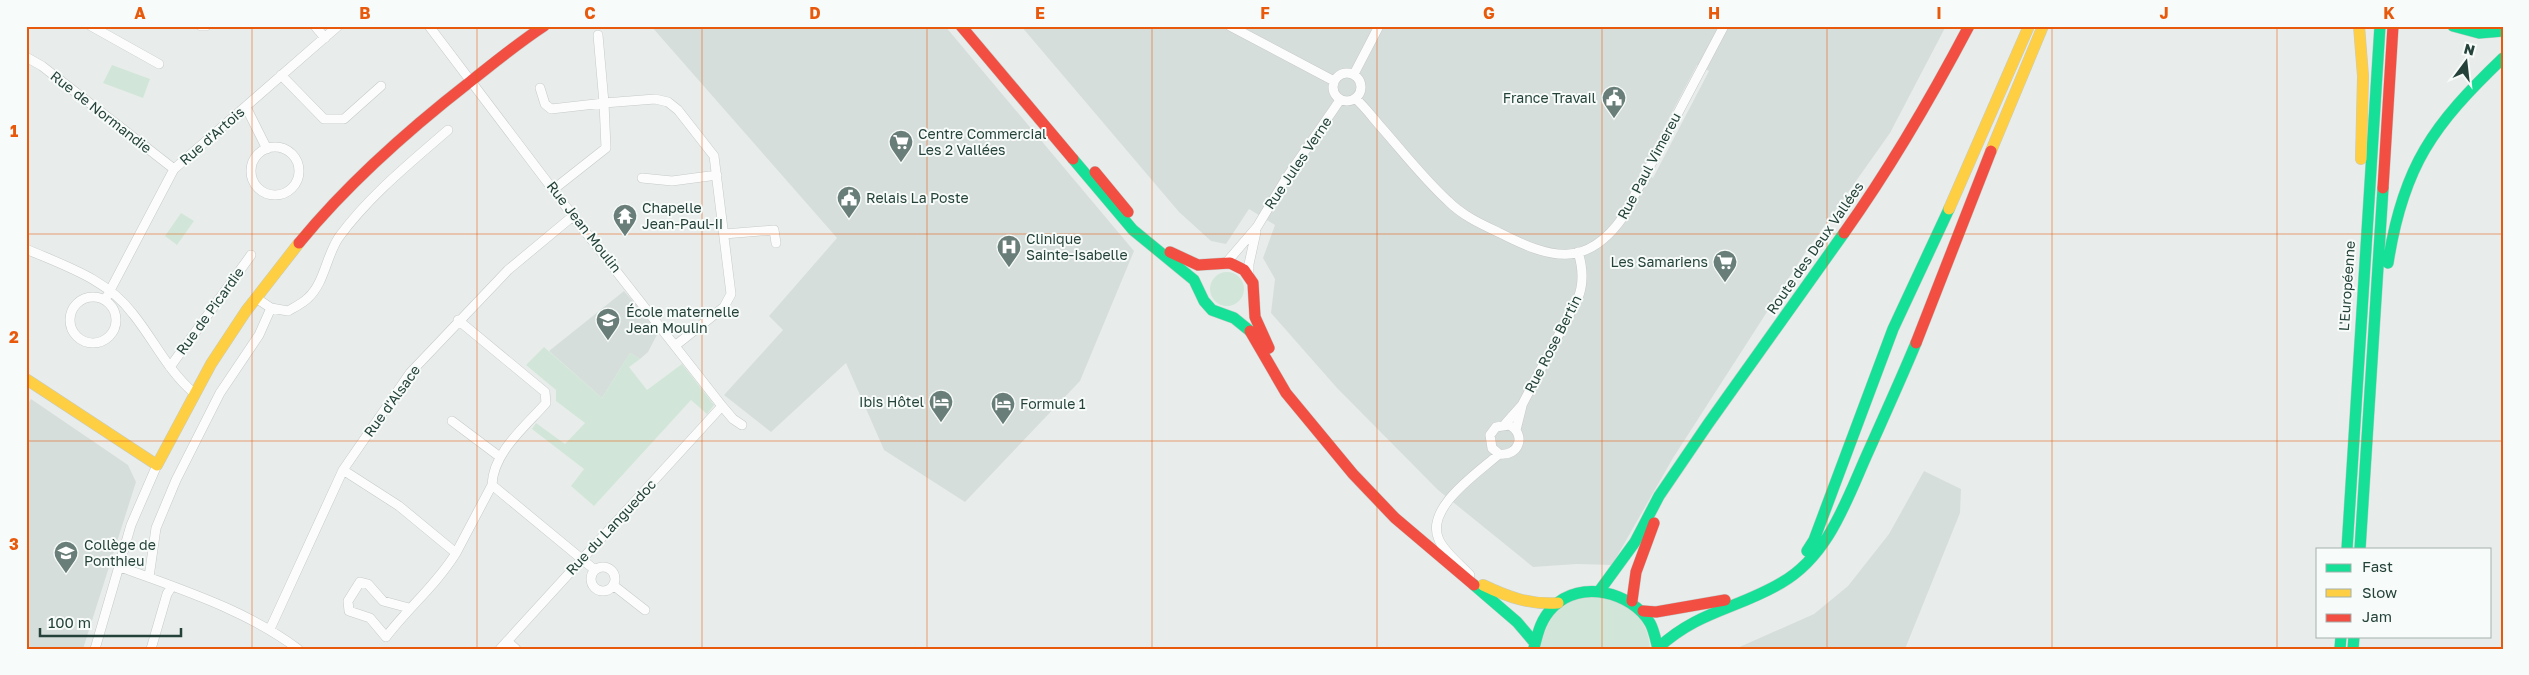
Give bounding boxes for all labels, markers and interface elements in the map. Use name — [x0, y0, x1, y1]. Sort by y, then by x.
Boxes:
text: A — [134, 3, 146, 23]
text: B — [359, 3, 371, 23]
text: C — [584, 3, 596, 23]
text: D — [809, 3, 821, 23]
text: E — [1035, 3, 1045, 23]
text: F — [1260, 3, 1270, 23]
text: G — [1483, 3, 1495, 23]
text: H — [1708, 3, 1720, 23]
text: I — [1936, 3, 1942, 23]
text: J — [2159, 3, 2169, 23]
text: K — [2383, 3, 2395, 23]
north arrow — [2442, 38, 2492, 88]
text: N — [2462, 39, 2477, 59]
street label: Rue de Normandie — [47, 67, 155, 156]
public building icon: France Travail — [1601, 85, 1627, 119]
place label: France Travail — [1503, 89, 1596, 106]
street label: Rue d'Artois — [176, 103, 248, 168]
street label: Rue Paul Vimereu — [1613, 110, 1684, 222]
street label: Rue Jules Verne — [1260, 113, 1335, 212]
text: 1 — [10, 121, 18, 141]
place label: Centre Commercial Les 2 Vallées — [918, 125, 1047, 158]
supermarket icon: Centre Commercial Les 2 Vallées — [888, 129, 914, 163]
street label: Rue Jean Moulin — [544, 178, 625, 276]
street label: Route des Deux Vallées — [1762, 178, 1867, 317]
public building icon: Relais La Poste — [836, 185, 862, 219]
place label: Relais La Poste — [866, 189, 969, 206]
place label: Chapelle Jean-Paul-II — [642, 199, 723, 232]
temple icon: Chapelle Jean-Paul-II — [612, 203, 638, 237]
place label: Clinique Sainte-Isabelle — [1026, 230, 1128, 263]
hospital icon: Clinique Sainte-Isabelle — [996, 234, 1022, 268]
street label: L'Européenne — [2335, 240, 2358, 332]
supermarket icon: Les Samariens — [1712, 249, 1738, 283]
place label: Les Samariens — [1611, 253, 1708, 270]
street label: Rue de Picardie — [172, 264, 247, 358]
street label: Rue Rose Bertin — [1521, 292, 1584, 395]
place label: École maternelle Jean Moulin — [626, 303, 739, 336]
school or university icon: École maternelle Jean Moulin — [595, 307, 621, 341]
text: 2 — [9, 327, 19, 347]
street label: Rue d'Alsace — [360, 362, 423, 440]
hotel icon: Ibis Hôtel — [928, 389, 954, 423]
hotel icon: Formule 1 — [990, 391, 1016, 425]
place label: Ibis Hôtel — [859, 393, 924, 410]
place label: Formule 1 — [1020, 395, 1086, 412]
street label: Rue du Languedoc — [562, 475, 660, 578]
text: 3 — [9, 534, 19, 554]
place label: Collège de Ponthieu — [84, 536, 156, 569]
school or university icon: Collège de Ponthieu — [53, 540, 79, 574]
legend — [2316, 548, 2492, 638]
text: Fast — [2362, 557, 2393, 575]
text: Slow — [2362, 583, 2397, 601]
scale bar — [40, 605, 181, 637]
text: Jam — [2362, 607, 2392, 625]
text: 100 m — [48, 613, 91, 631]

